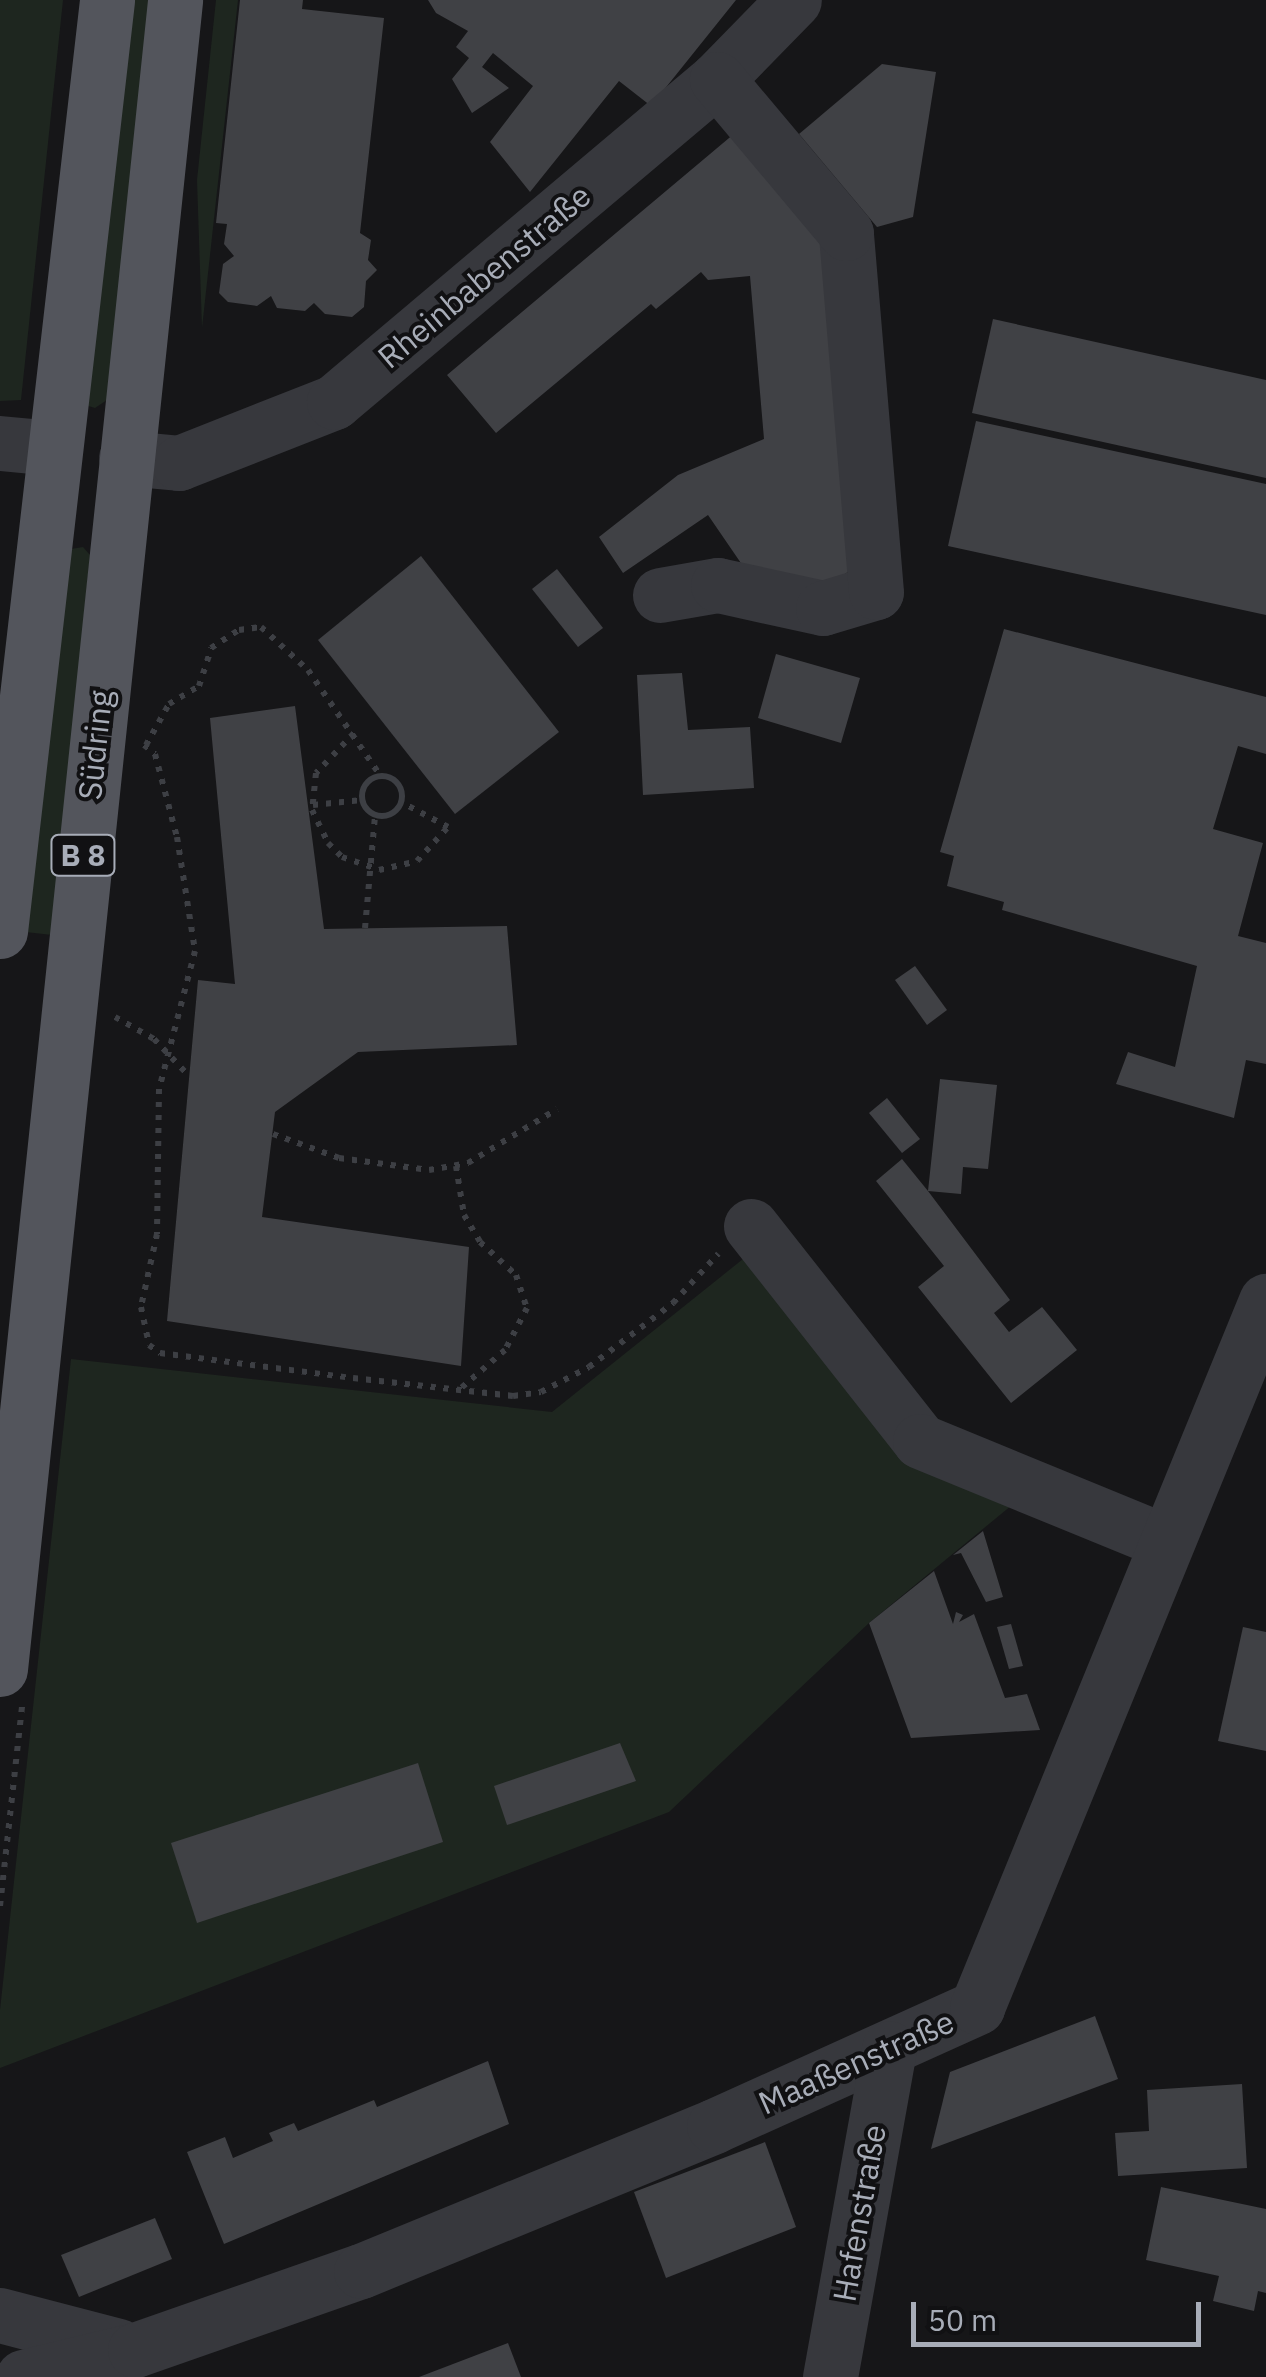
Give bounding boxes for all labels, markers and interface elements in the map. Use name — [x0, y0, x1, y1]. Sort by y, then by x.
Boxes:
street label: Rheinbabenstraße — [370, 176, 598, 376]
street label: Südring — [70, 688, 120, 802]
road number: B 8 — [48, 830, 118, 880]
street label: Maaßenstraße — [752, 2002, 960, 2122]
street label: Hafenstraße — [825, 2122, 893, 2304]
scale bar — [916, 2282, 1206, 2344]
text: 50 m — [928, 2300, 997, 2339]

